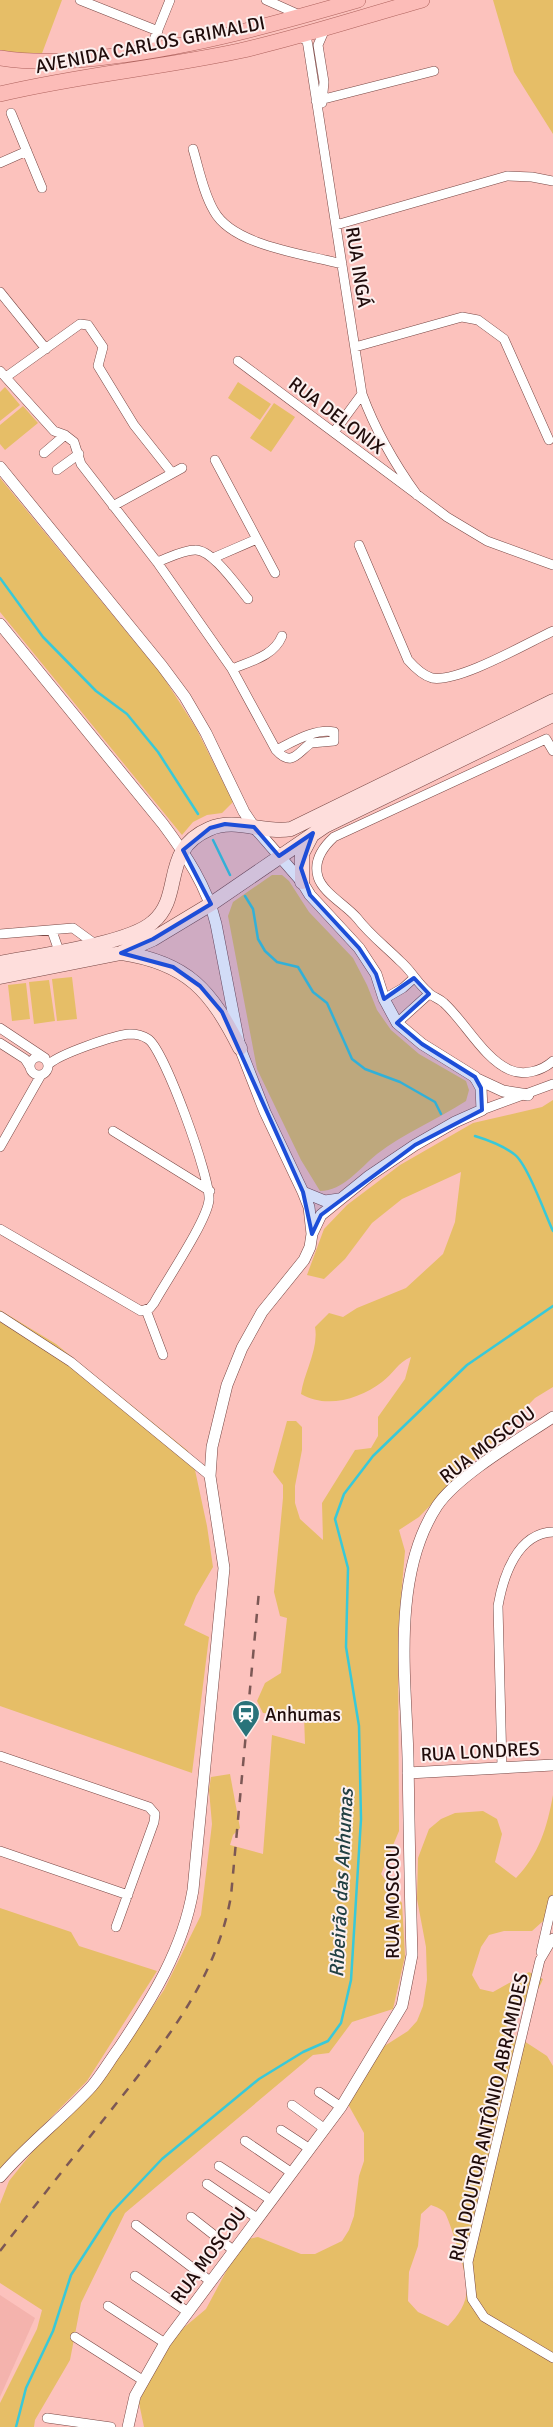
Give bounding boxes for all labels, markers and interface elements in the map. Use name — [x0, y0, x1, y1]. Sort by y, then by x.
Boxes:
street label: AVENIDA CARLOS GRIMALDI — [33, 11, 267, 79]
street label: RUA INGÁ — [340, 225, 376, 310]
street label: RUA DELONIX — [284, 372, 389, 460]
street label: RUA MOSCOU — [435, 1401, 540, 1489]
station icon: Anhumas — [231, 1699, 261, 1738]
place label: Anhumas — [265, 1703, 341, 1727]
street label: RUA LONDRES — [420, 1737, 540, 1767]
water label: Ribeirão das Anhumas — [324, 1786, 359, 1978]
street label: RUA MOSCOU — [381, 1845, 405, 1959]
street label: RUA DOUTOR ANTÔNIO ABRAMIDES — [444, 1971, 534, 2264]
street label: RUA MOSCOU — [166, 2202, 252, 2309]

